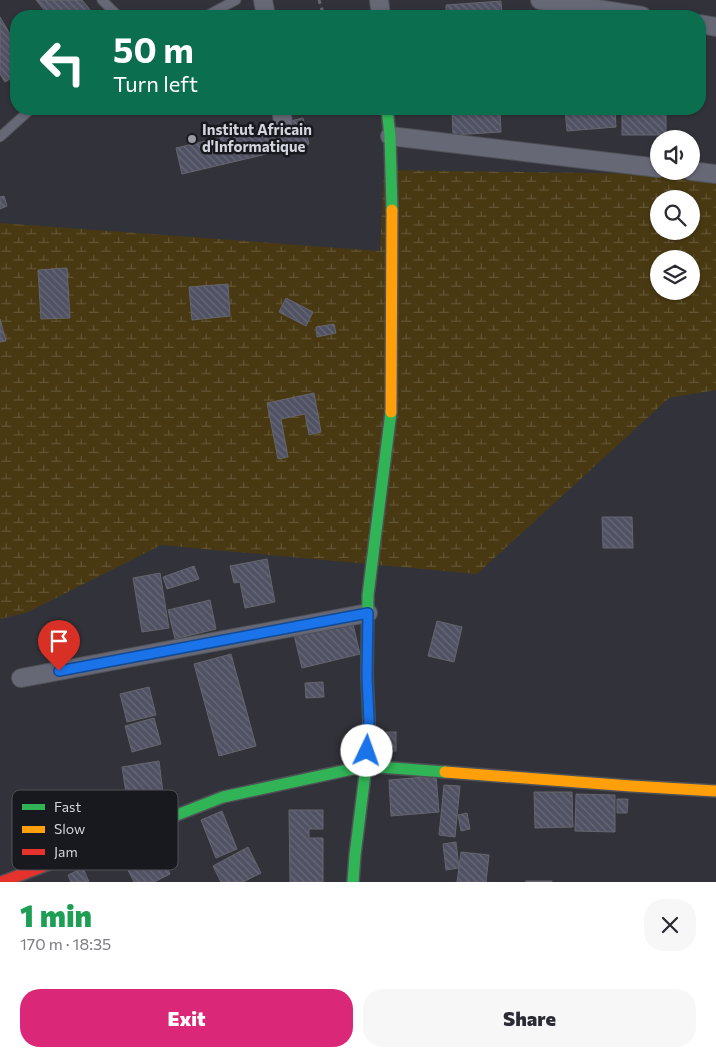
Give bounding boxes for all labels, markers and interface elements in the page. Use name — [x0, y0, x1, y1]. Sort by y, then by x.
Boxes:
text: 50 m — [113, 27, 194, 70]
icon: left — [30, 30, 95, 95]
text: Turn left — [113, 70, 198, 97]
place label: Institut Africain d'Informatique — [202, 120, 312, 155]
map controls — [650, 130, 700, 300]
button: sound — [650, 130, 700, 180]
marker: Institut Africain d'Informatique — [186, 133, 198, 145]
button: search — [650, 190, 700, 240]
button: layers — [650, 250, 700, 300]
pin — [38, 620, 80, 671]
icon: arrive — [45, 627, 73, 655]
position arrow — [340, 724, 392, 776]
legend — [12, 790, 178, 870]
text: Fast — [54, 798, 81, 815]
text: Slow — [54, 820, 85, 837]
text: Jam — [54, 843, 78, 860]
text: 1 min — [20, 896, 92, 933]
button: close — [644, 899, 696, 951]
text: 170 m · 18:35 — [20, 934, 111, 953]
button: Exit — [20, 989, 353, 1047]
button: Share — [363, 989, 696, 1047]

